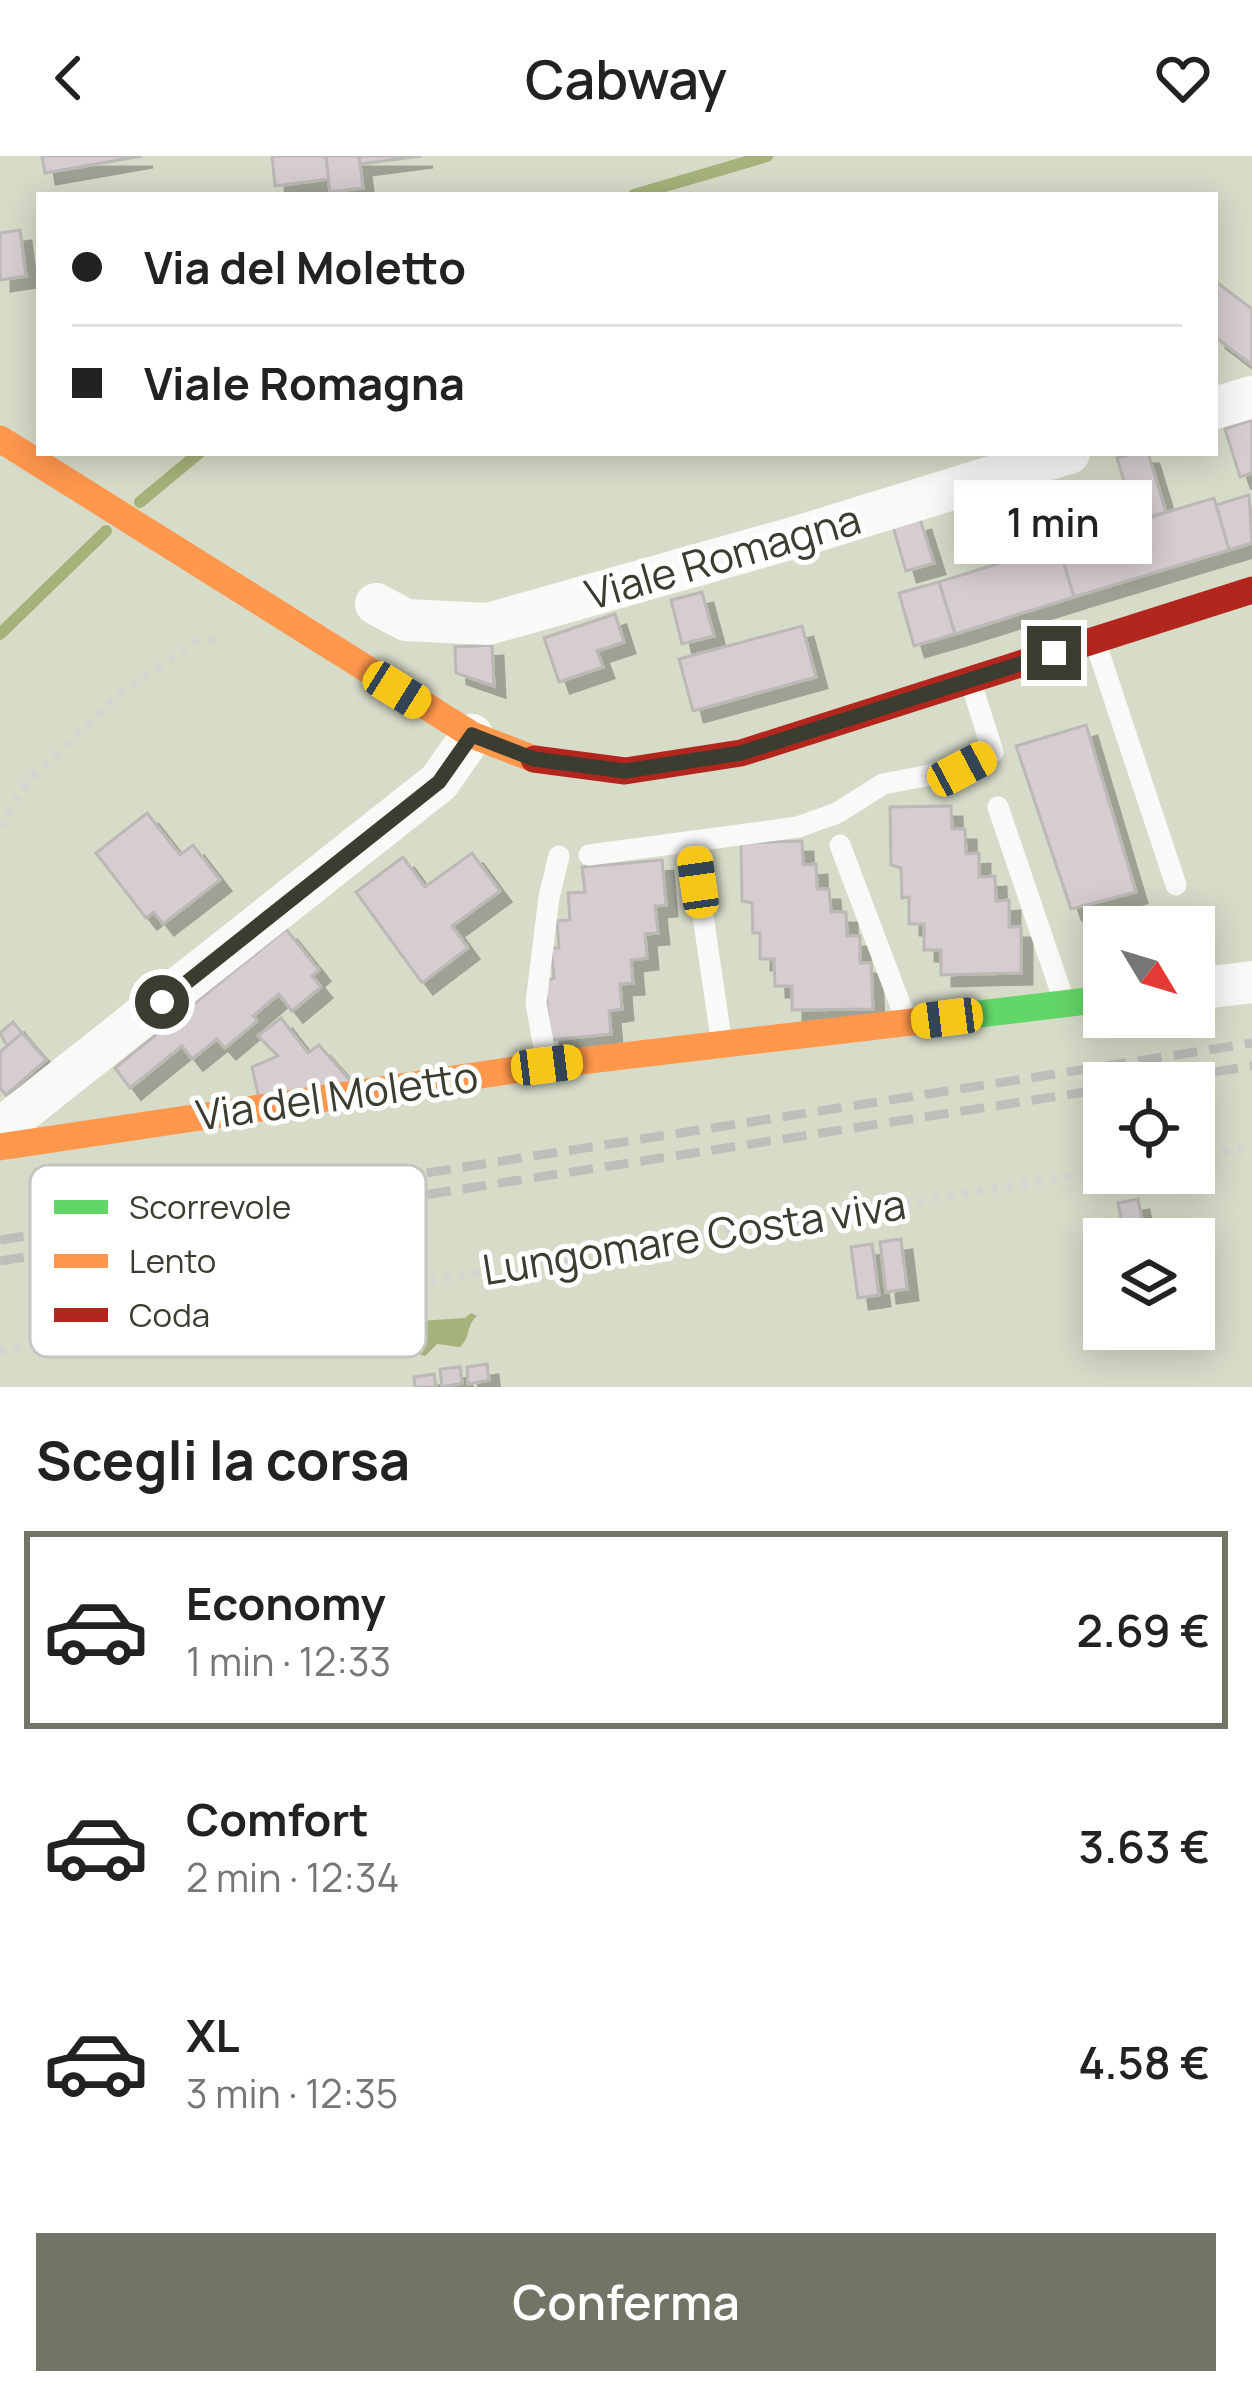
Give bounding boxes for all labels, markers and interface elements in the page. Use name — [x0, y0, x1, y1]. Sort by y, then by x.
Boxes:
text: Cabway — [525, 41, 727, 115]
icon: back — [36, 45, 102, 111]
icon: heart — [1150, 45, 1216, 111]
text: Via del Moletto — [144, 236, 466, 298]
text: Viale Romagna — [144, 352, 465, 414]
callout: 1 min — [955, 479, 1153, 563]
street label: Viale Romagna — [578, 489, 867, 623]
text: 1 min — [1007, 495, 1099, 549]
route end — [1027, 626, 1081, 680]
car — [357, 656, 437, 724]
car — [922, 736, 1002, 802]
car — [675, 844, 721, 920]
north arrow — [1083, 906, 1215, 1038]
map controls — [1083, 906, 1215, 1350]
route start — [135, 975, 189, 1029]
car — [909, 996, 985, 1040]
car — [509, 1043, 585, 1087]
street label: Via del Moletto — [192, 1047, 482, 1144]
button: locate — [1083, 1062, 1215, 1194]
legend — [30, 1165, 426, 1357]
street label: Lungomare Costa viva — [478, 1174, 909, 1298]
text: Scorrevole — [129, 1184, 291, 1229]
button: layers — [1083, 1218, 1215, 1350]
text: Lento — [129, 1238, 216, 1283]
text: Coda — [129, 1292, 210, 1337]
text: Scegli la corsa — [36, 1422, 410, 1496]
text: Economy — [186, 1572, 386, 1634]
icon: car — [42, 1576, 150, 1684]
text: 2.69 € — [1076, 1599, 1210, 1661]
text: 1 min · 12:33 — [186, 1634, 391, 1688]
text: Comfort — [186, 1788, 369, 1850]
icon: car — [42, 1792, 150, 1900]
text: 3.63 € — [1078, 1815, 1210, 1877]
text: 2 min · 12:34 — [186, 1850, 399, 1904]
text: XL — [186, 2004, 240, 2066]
icon: car — [42, 2008, 150, 2116]
text: 4.58 € — [1078, 2031, 1210, 2093]
text: 3 min · 12:35 — [186, 2066, 398, 2120]
button: Conferma — [36, 2233, 1216, 2371]

